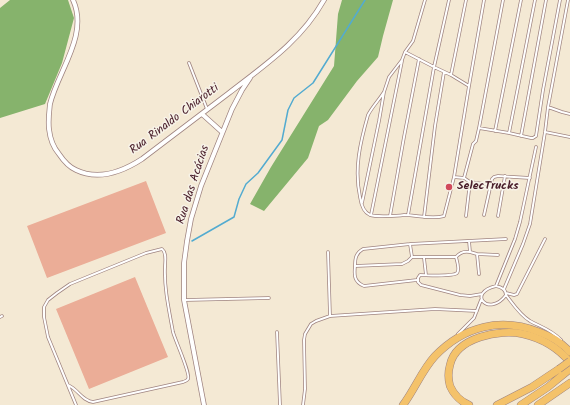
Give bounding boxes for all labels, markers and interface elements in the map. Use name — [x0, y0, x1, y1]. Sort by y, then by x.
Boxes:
street label: Rua Rinaldo Chiarotti — [128, 82, 222, 158]
street label: Rua das Acácias — [174, 144, 214, 226]
place label: SelecTrucks — [457, 180, 518, 194]
marker: SelecTrucks — [444, 182, 454, 192]

